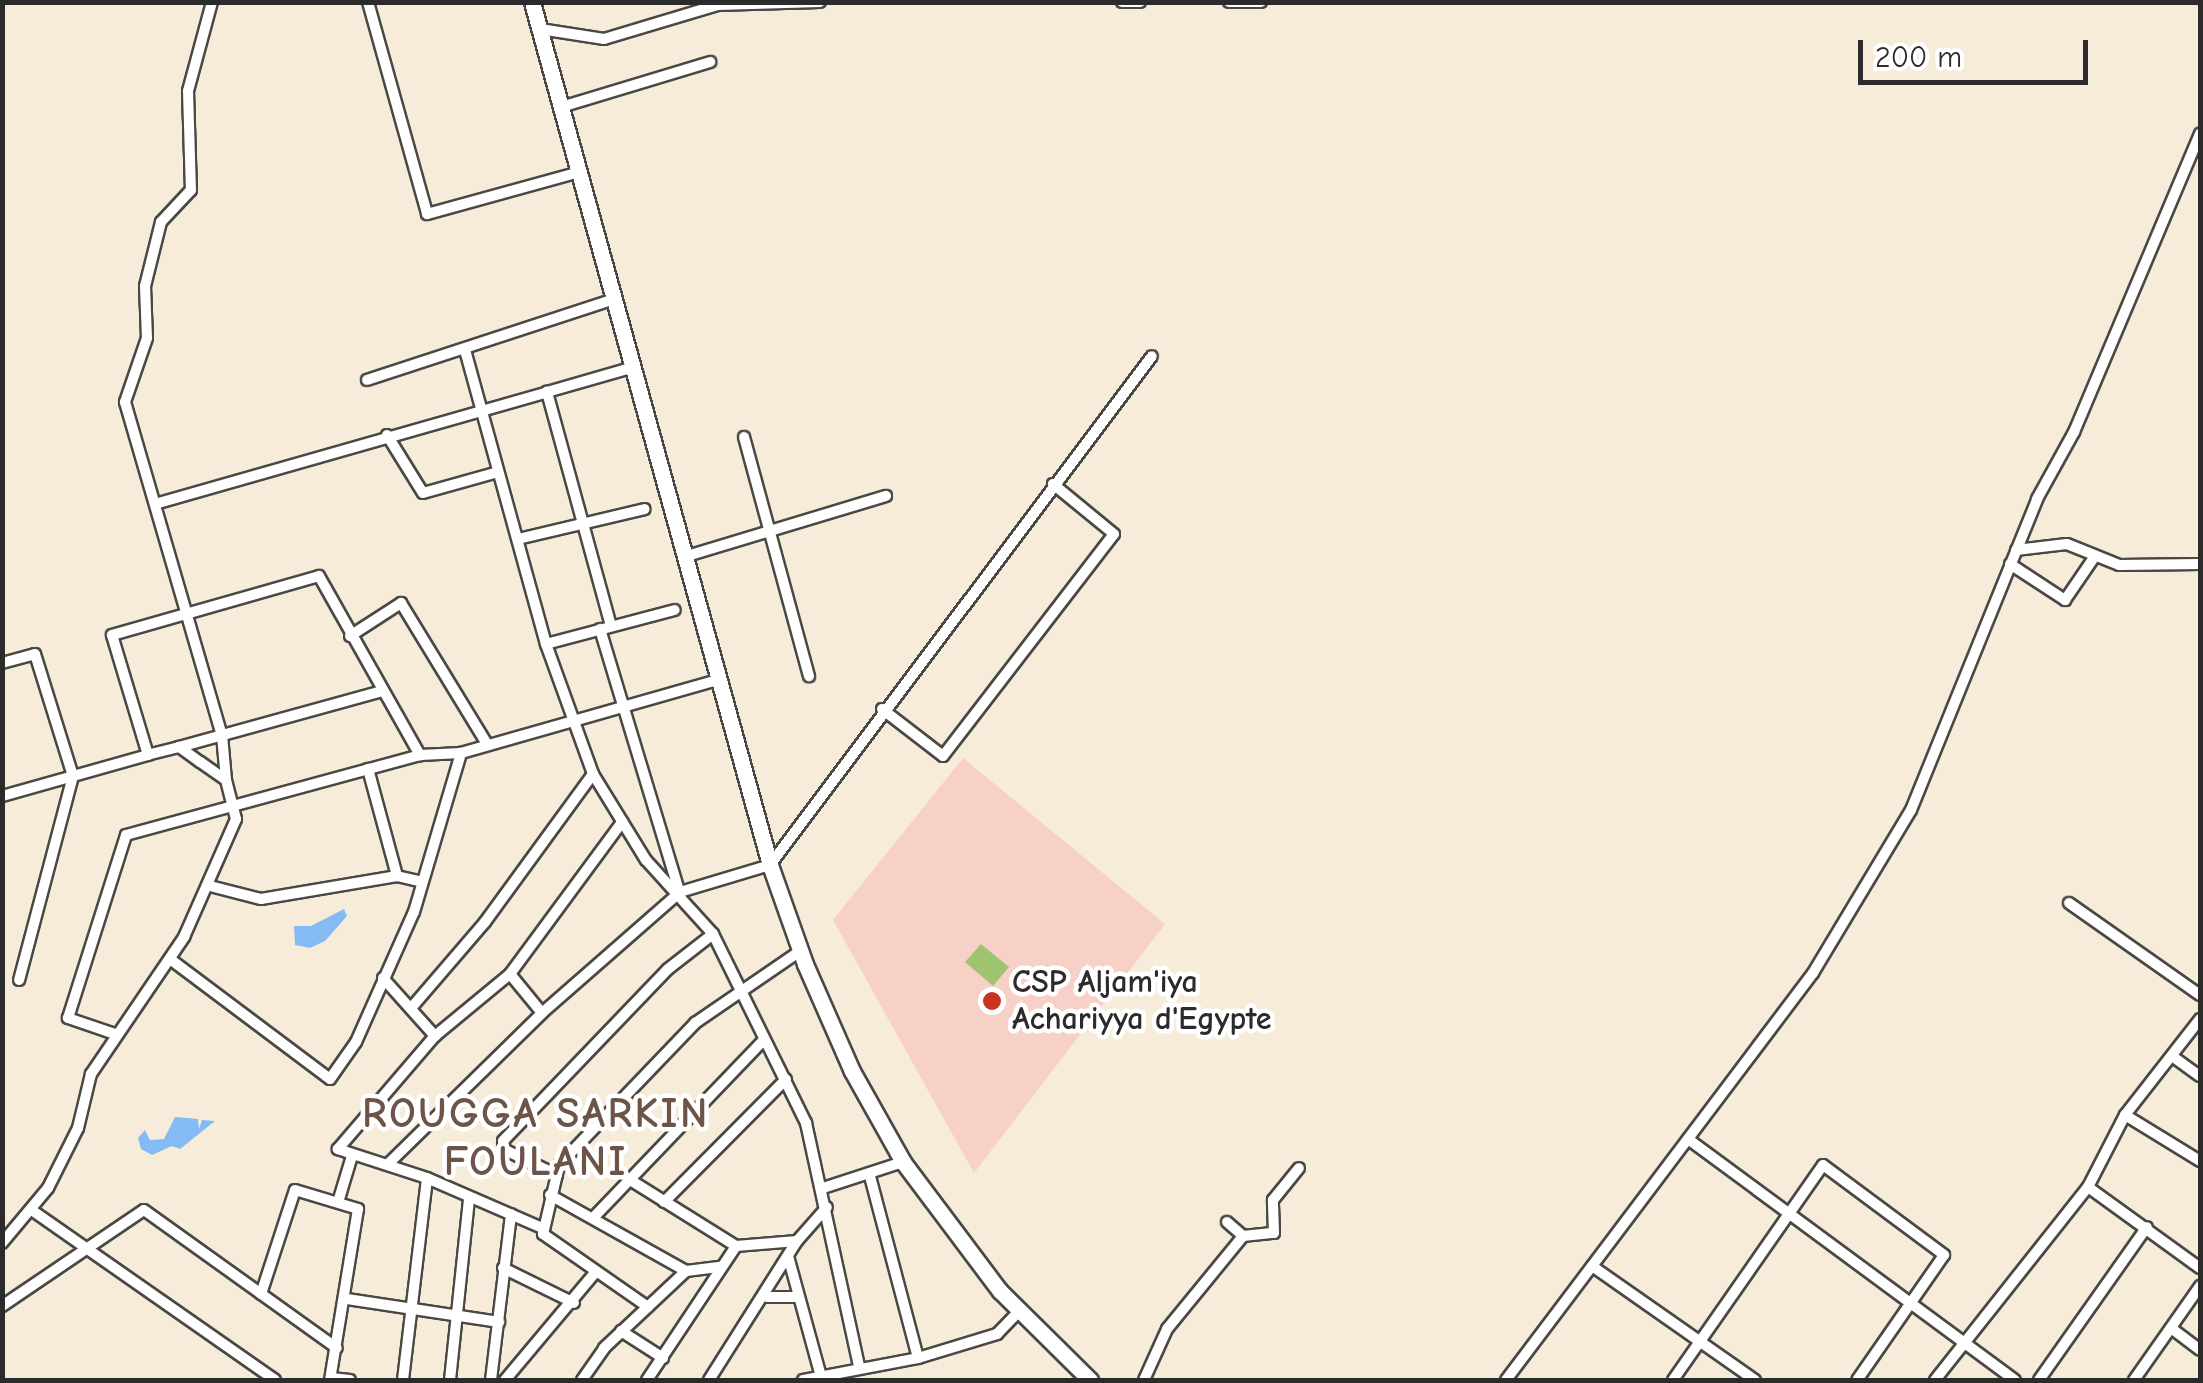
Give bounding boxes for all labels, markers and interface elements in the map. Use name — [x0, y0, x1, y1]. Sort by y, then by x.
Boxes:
scale bar — [1863, 20, 2093, 82]
text: 200 m — [1875, 40, 1962, 75]
place label: CSP Aljam'iya Achariyya d'Egypte — [1012, 964, 1271, 1039]
marker: CSP Aljam'iya Achariyya d'Egypte — [981, 990, 1003, 1012]
district label: ROUGGA SARKIN FOULANI — [362, 1089, 710, 1188]

